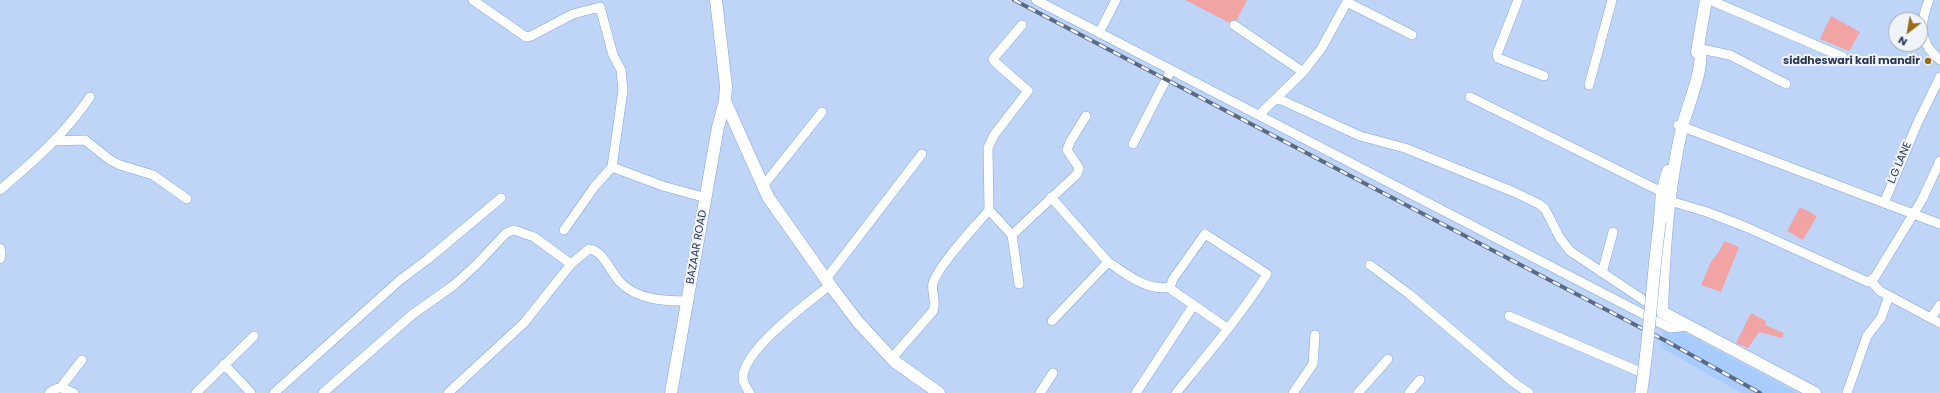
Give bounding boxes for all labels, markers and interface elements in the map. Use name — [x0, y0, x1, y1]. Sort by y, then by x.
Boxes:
north arrow — [1888, 12, 1928, 52]
text: N — [1895, 32, 1910, 50]
place label: siddheswari kali mandir — [1783, 54, 1920, 68]
marker: siddheswari kali mandir — [1923, 56, 1933, 66]
street label: L.G LANE — [1885, 140, 1915, 186]
street label: BAZAAR ROAD — [684, 209, 710, 285]

